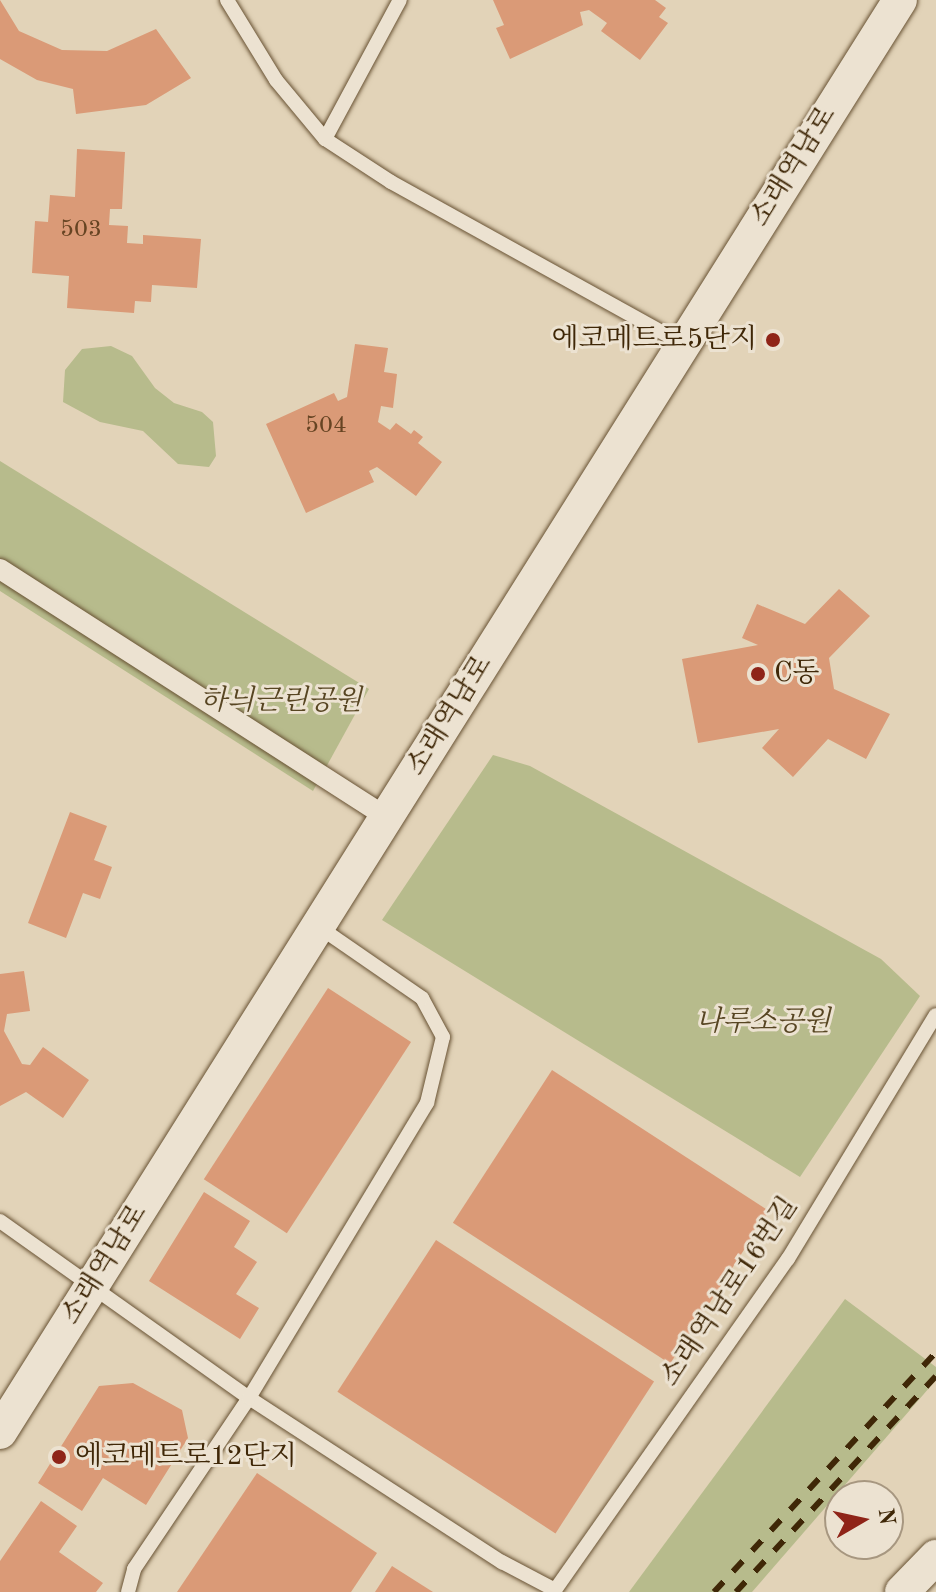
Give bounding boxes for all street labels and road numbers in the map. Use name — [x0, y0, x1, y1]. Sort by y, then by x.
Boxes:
street label: 소래역남로 — [744, 101, 844, 233]
street label: 소래역남로 — [400, 650, 500, 782]
street label: 소래역남로16번길 — [654, 1191, 806, 1393]
street label: 소래역남로 — [55, 1199, 155, 1331]

